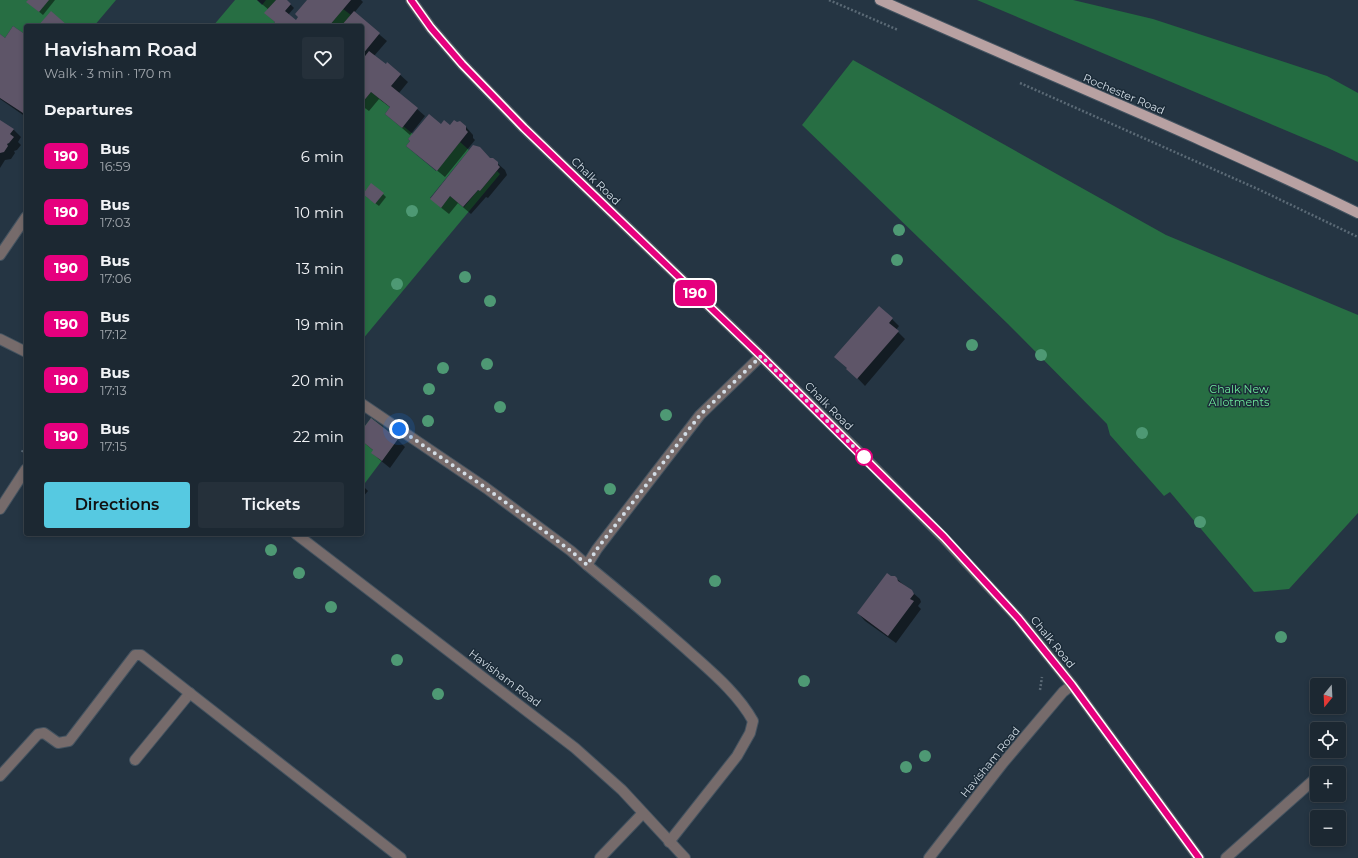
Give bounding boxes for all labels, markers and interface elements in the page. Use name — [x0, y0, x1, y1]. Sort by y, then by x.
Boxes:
button: heart — [302, 37, 344, 79]
text: Havisham Road — [44, 38, 197, 61]
text: Walk · 3 min · 170 m — [44, 65, 172, 81]
street label: Rochester Road — [1081, 70, 1167, 118]
text: Departures — [44, 100, 133, 119]
text: Bus — [100, 139, 130, 158]
text: 190 — [54, 147, 78, 165]
text: 6 min — [301, 147, 344, 166]
street label: Chalk Road — [569, 154, 623, 208]
text: 16:59 — [100, 158, 131, 174]
text: Bus — [100, 195, 130, 214]
text: 190 — [54, 203, 78, 221]
text: 10 min — [295, 203, 344, 222]
text: 17:03 — [100, 214, 131, 230]
text: Bus — [100, 251, 130, 270]
text: 190 — [54, 259, 78, 277]
text: 13 min — [296, 259, 344, 278]
text: 17:06 — [100, 270, 131, 286]
line badge: 190 — [672, 280, 718, 306]
text: 190 — [683, 284, 707, 302]
text: Bus — [100, 307, 130, 326]
text: 190 — [54, 315, 78, 333]
text: 19 min — [295, 315, 344, 334]
text: 17:12 — [100, 326, 127, 342]
text: Bus — [100, 363, 130, 382]
text: 190 — [54, 371, 78, 389]
text: 20 min — [292, 371, 344, 390]
street label: Chalk Road — [802, 379, 856, 433]
text: 17:13 — [100, 382, 127, 398]
park label: Chalk New Allotments — [1209, 382, 1270, 409]
text: Bus — [100, 419, 130, 438]
your location — [389, 419, 409, 439]
text: 190 — [54, 427, 78, 445]
text: 22 min — [293, 427, 344, 446]
text: 17:15 — [100, 438, 127, 454]
unlabelled marker — [855, 448, 873, 466]
button: Directions — [44, 482, 190, 528]
button: Tickets — [198, 482, 344, 528]
street label: Chalk Road — [1028, 613, 1078, 671]
street label: Havisham Road — [466, 646, 544, 710]
north arrow — [1310, 678, 1346, 714]
map controls — [1310, 678, 1346, 846]
button: locate — [1310, 722, 1346, 758]
street label: Havisham Road — [957, 724, 1023, 800]
button: + — [1310, 766, 1346, 802]
button: − — [1310, 810, 1346, 846]

